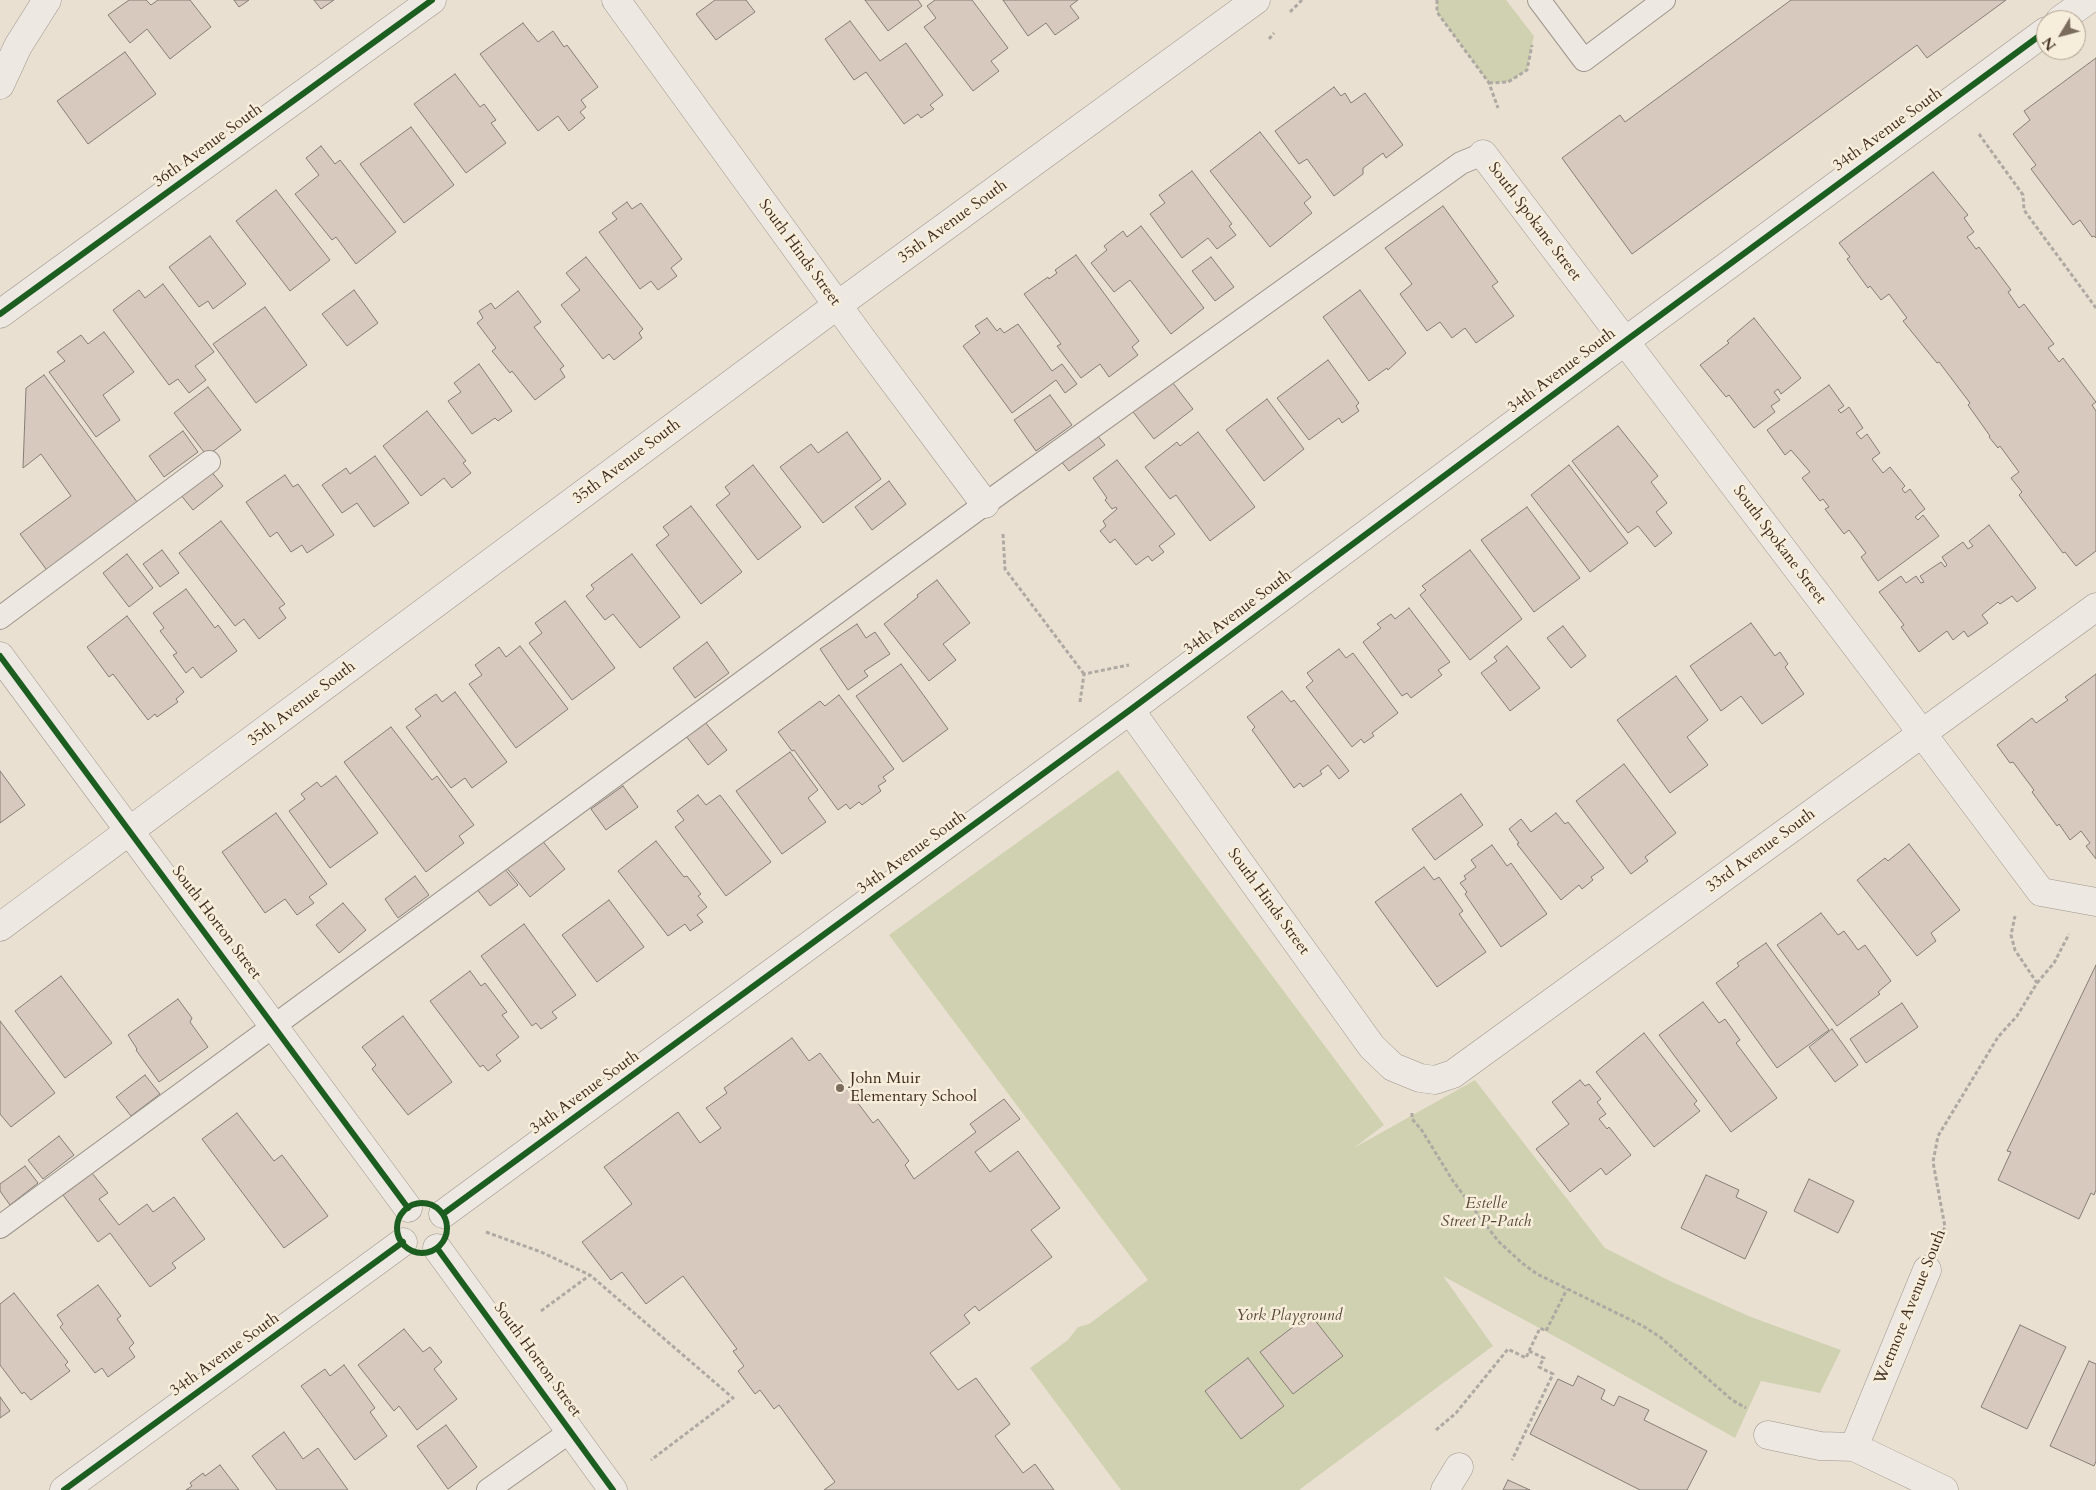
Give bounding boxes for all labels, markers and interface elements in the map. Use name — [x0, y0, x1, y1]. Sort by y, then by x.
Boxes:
north arrow — [2036, 10, 2086, 60]
text: N — [2038, 33, 2061, 54]
street label: 34th Avenue South — [1830, 84, 1946, 176]
street label: 36th Avenue South — [150, 100, 266, 192]
street label: South Spokane Street — [1483, 159, 1585, 285]
street label: 35th Avenue South — [895, 176, 1011, 268]
street label: South Hinds Street — [754, 196, 844, 310]
street label: 34th Avenue South — [1504, 324, 1620, 418]
street label: 35th Avenue South — [569, 415, 685, 509]
street label: South Spokane Street — [1728, 482, 1830, 608]
street label: 34th Avenue South — [1180, 566, 1296, 660]
street label: 35th Avenue South — [244, 657, 360, 751]
street label: 33rd Avenue South — [1703, 805, 1819, 897]
street label: 34th Avenue South — [854, 807, 970, 899]
street label: South Hinds Street — [1223, 845, 1313, 959]
street label: South Horton Street — [167, 863, 265, 983]
street label: 34th Avenue South — [527, 1047, 643, 1139]
place label: John Muir Elementary School — [850, 1069, 977, 1107]
marker: John Muir Elementary School — [834, 1082, 846, 1094]
park label: Estelle Street P-Patch — [1441, 1194, 1531, 1232]
street label: Wetmore Avenue South — [1871, 1227, 1951, 1387]
street label: South Horton Street — [489, 1299, 585, 1421]
park label: York Playground — [1236, 1306, 1342, 1326]
street label: 34th Avenue South — [167, 1309, 283, 1401]

